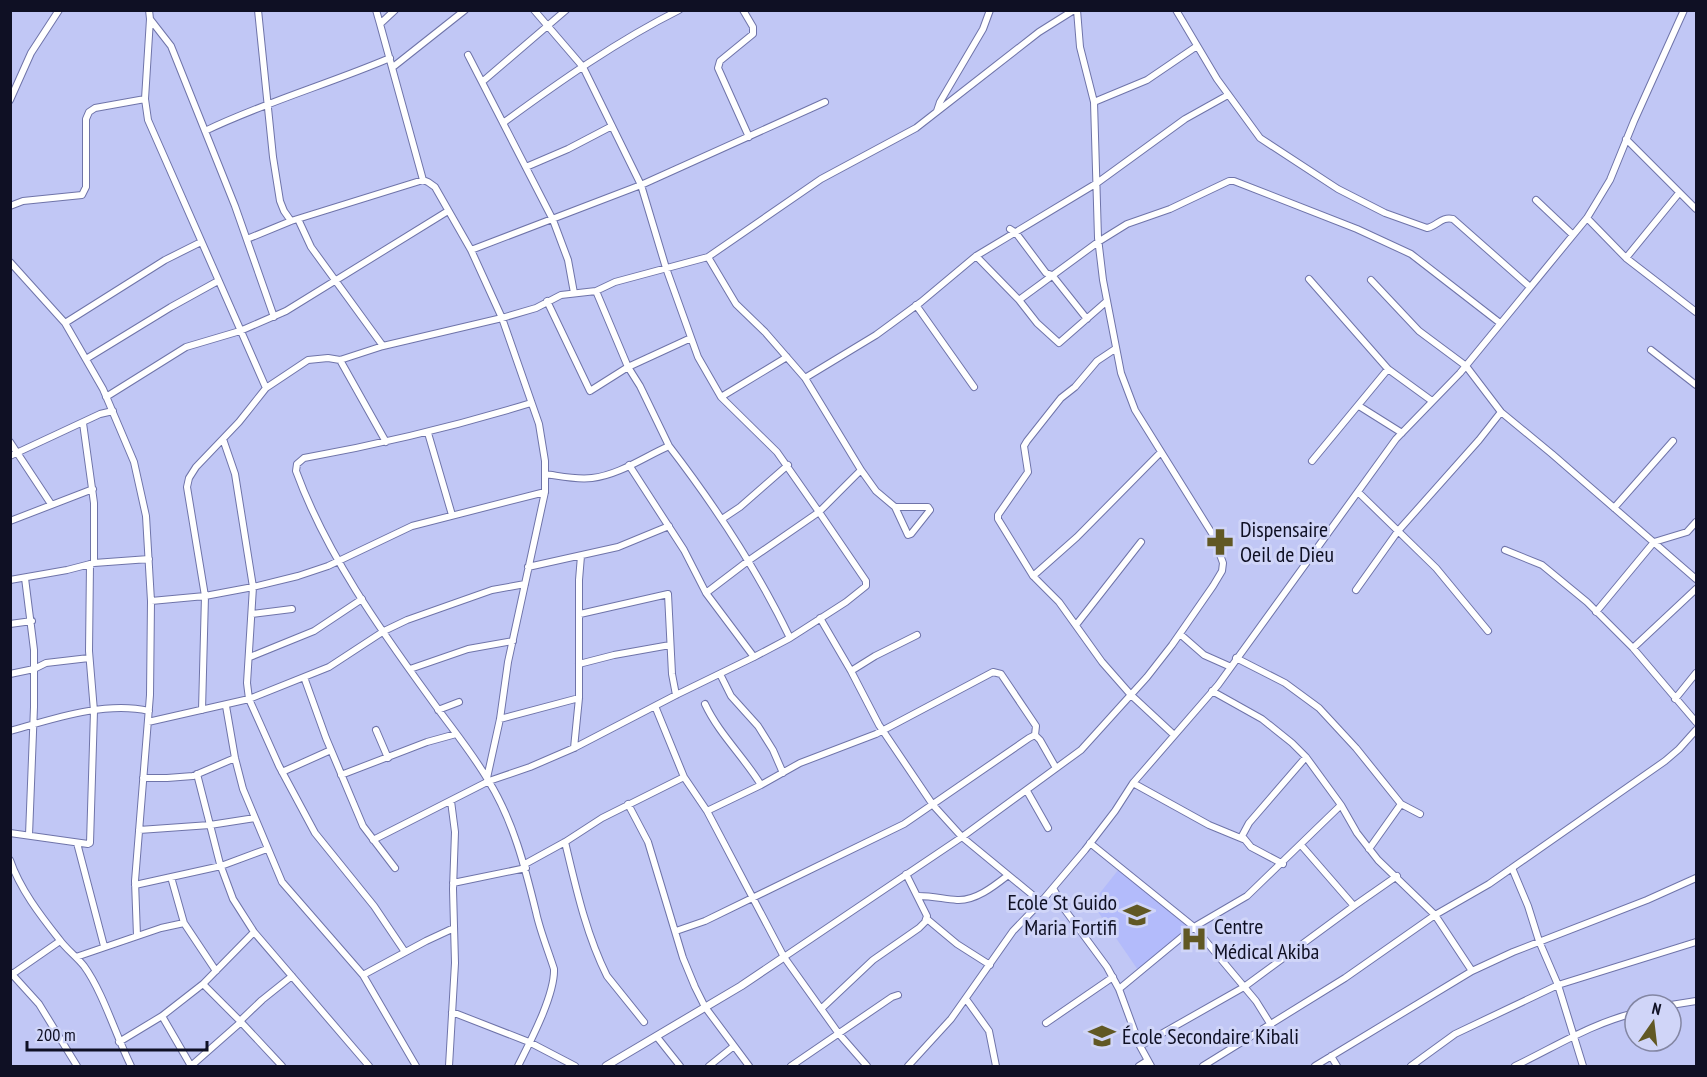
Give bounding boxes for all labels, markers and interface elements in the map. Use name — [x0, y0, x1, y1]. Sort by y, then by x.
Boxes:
place label: Dispensaire Oeil de Dieu — [1240, 515, 1334, 568]
pharmacy icon: Dispensaire Oeil de Dieu — [1205, 527, 1235, 557]
place label: Ecole St Guido Maria Fortifi — [1007, 888, 1117, 941]
school or university icon: Ecole St Guido Maria Fortifi — [1122, 900, 1152, 930]
place label: Centre Médical Akiba — [1214, 912, 1319, 965]
hospital icon: Centre Médical Akiba — [1179, 924, 1209, 954]
north arrow — [1623, 993, 1683, 1053]
text: N — [1650, 998, 1663, 1019]
scale bar — [27, 1014, 207, 1052]
school or university icon: École Secondaire Kibali — [1087, 1021, 1117, 1051]
place label: École Secondaire Kibali — [1122, 1022, 1299, 1050]
text: 200 m — [36, 1023, 76, 1046]

